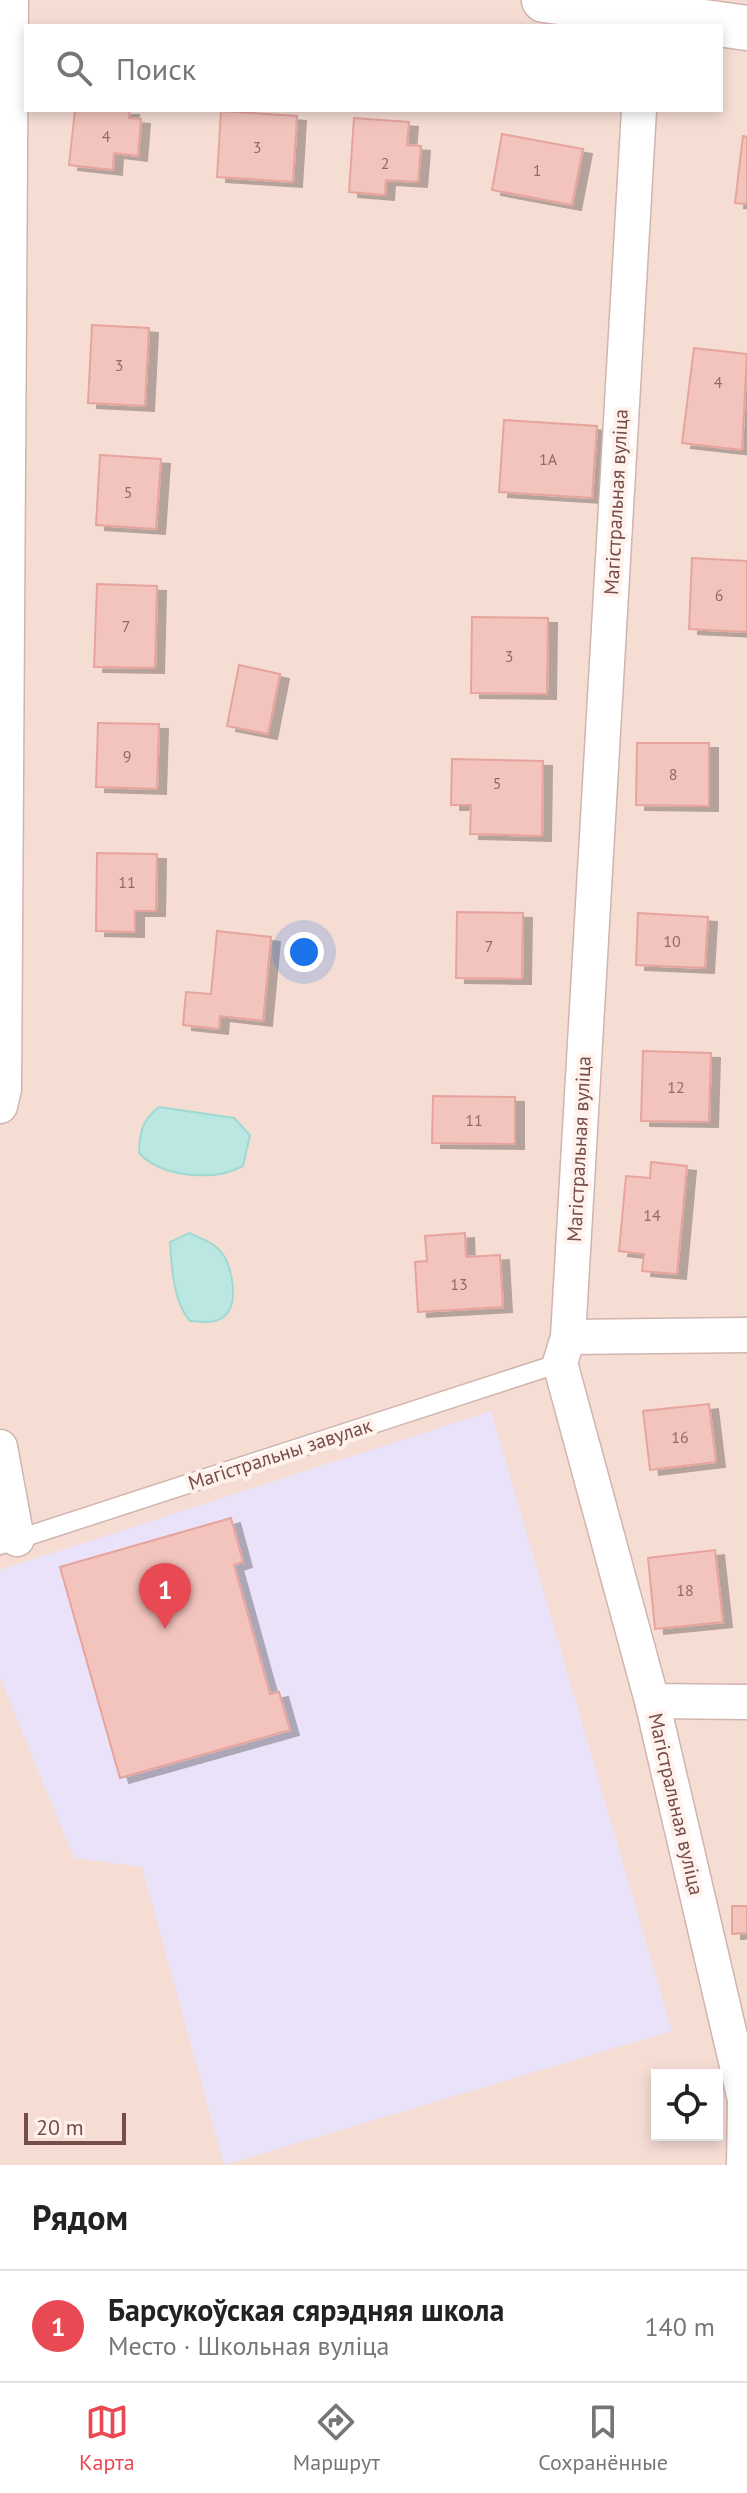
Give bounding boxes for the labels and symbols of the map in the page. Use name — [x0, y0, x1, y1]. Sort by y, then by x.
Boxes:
house number: 4 — [102, 126, 111, 146]
house number: 3 — [253, 137, 261, 157]
house number: 2 — [381, 153, 389, 173]
house number: 1 — [533, 160, 541, 180]
house number: 3 — [115, 355, 123, 375]
house number: 4 — [714, 372, 723, 392]
street label: Магістральная вуліца — [598, 408, 634, 596]
house number: 1А — [539, 449, 558, 469]
house number: 5 — [124, 482, 132, 502]
house number: 6 — [715, 585, 723, 605]
house number: 7 — [122, 616, 130, 636]
house number: 3 — [505, 646, 513, 666]
house number: 9 — [123, 746, 131, 766]
house number: 8 — [669, 764, 677, 784]
house number: 5 — [493, 773, 501, 793]
house number: 11 — [118, 872, 136, 892]
house number: 10 — [663, 931, 681, 951]
your location — [284, 932, 324, 972]
house number: 7 — [485, 936, 493, 956]
street label: Магістральная вуліца — [561, 1055, 597, 1243]
house number: 12 — [667, 1077, 685, 1097]
house number: 11 — [465, 1110, 483, 1130]
house number: 14 — [643, 1205, 661, 1225]
house number: 13 — [450, 1274, 468, 1294]
street label: Магістральны завулак — [185, 1412, 376, 1496]
house number: 16 — [671, 1427, 689, 1447]
pin: 1 — [139, 1563, 191, 1629]
house number: 18 — [676, 1580, 694, 1600]
street label: Магістральная вуліца — [642, 1710, 710, 1898]
scale bar — [24, 2109, 126, 2145]

